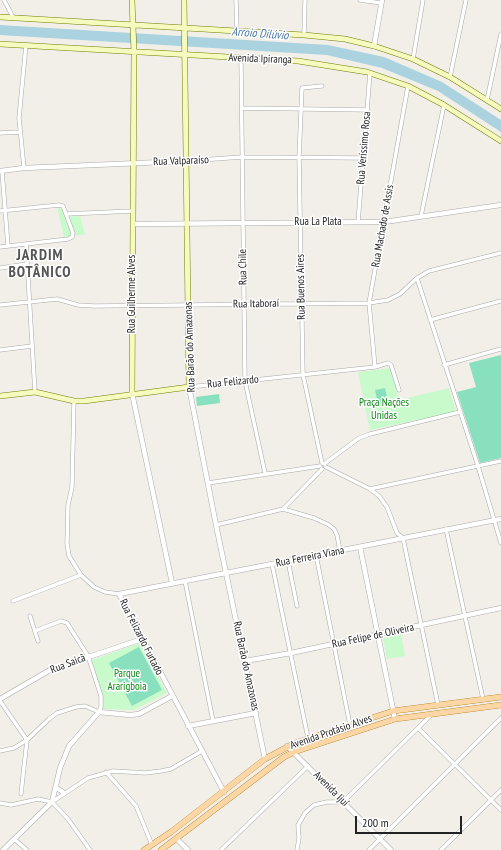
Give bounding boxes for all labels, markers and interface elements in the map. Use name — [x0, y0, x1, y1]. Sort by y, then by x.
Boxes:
water label: Arroio Dilúvio — [231, 25, 289, 43]
street label: Avenida Ipiranga — [228, 51, 292, 67]
street label: Rua Veríssimo Rosa — [354, 111, 374, 185]
street label: Rua Valparaíso — [153, 153, 209, 169]
street label: Rua Machado de Assis — [369, 184, 397, 268]
street label: Rua La Plata — [294, 215, 342, 229]
district label: JARDIM BOTÂNICO — [8, 247, 72, 282]
street label: Rua Chile — [236, 249, 250, 285]
street label: Rua Buenos Aires — [294, 254, 308, 320]
street label: Rua Guilherme Alves — [125, 255, 139, 333]
street label: Rua Itaboraí — [233, 297, 279, 311]
street label: Rua Barão do Amazonas — [182, 301, 198, 393]
street label: Rua Felizardo — [207, 373, 259, 391]
park label: Praça Nações Unidas — [359, 396, 409, 422]
street label: Rua Ferreira Viana — [275, 544, 345, 570]
street label: Rua Felizardo Furtado — [116, 597, 166, 677]
street label: Rua Barão do Amazonas — [230, 620, 262, 712]
street label: Rua Felipe de Oliveira — [331, 621, 415, 651]
street label: Rua Saicã — [49, 651, 87, 677]
park label: Parque Ararigboia — [107, 667, 147, 693]
street label: Avenida Protásio Alves — [288, 712, 374, 752]
street label: Avenida Ijuí — [311, 769, 351, 809]
scale bar — [357, 808, 464, 834]
text: 200 m — [362, 815, 389, 830]

